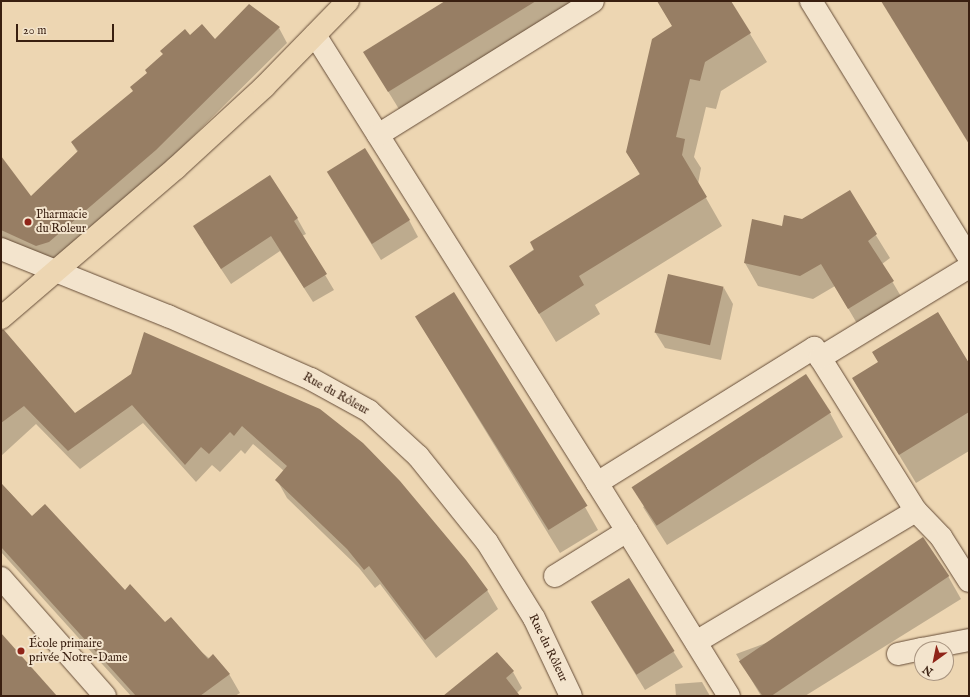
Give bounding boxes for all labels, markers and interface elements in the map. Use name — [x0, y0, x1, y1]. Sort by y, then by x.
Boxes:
scale bar — [18, 16, 116, 42]
text: 20 m — [23, 23, 46, 38]
place label: Pharmacie du Roleur — [36, 208, 87, 236]
marker: Pharmacie du Roleur — [23, 217, 33, 227]
street label: Rue du Rôleur — [300, 370, 372, 418]
street label: Rue du Rôleur — [525, 612, 571, 684]
place label: École primaire privée Notre-Dame — [29, 637, 128, 665]
north arrow — [914, 641, 954, 681]
marker: École primaire privée Notre-Dame — [16, 646, 26, 656]
text: N — [920, 662, 936, 679]

